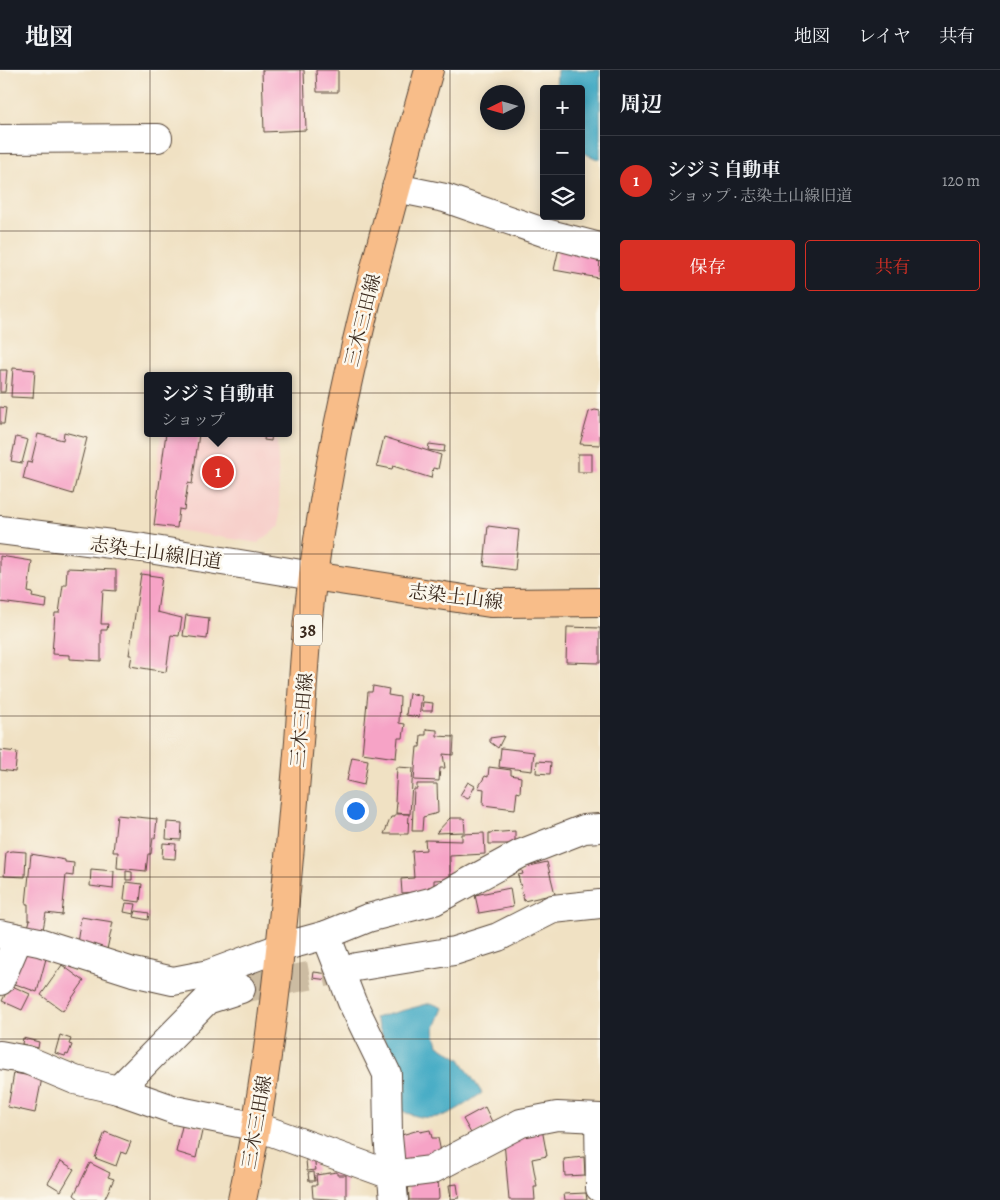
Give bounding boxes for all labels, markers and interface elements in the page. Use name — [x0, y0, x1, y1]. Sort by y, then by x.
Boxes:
text: 地図 — [25, 21, 73, 53]
text: 地図 — [794, 24, 830, 48]
text: レイヤ — [858, 24, 911, 48]
text: 共有 — [939, 24, 975, 48]
north arrow — [480, 85, 525, 130]
map controls — [540, 85, 585, 220]
button: + — [540, 85, 585, 130]
text: 周辺 — [620, 90, 662, 118]
button: − — [540, 130, 585, 175]
text: シジミ自動車 — [667, 157, 781, 183]
text: 1 — [633, 170, 639, 192]
text: 120 m — [942, 170, 980, 192]
button: layers — [540, 175, 585, 220]
text: ショップ · 志染土山線旧道 — [667, 185, 852, 207]
button: 保存 — [620, 240, 795, 291]
button: 共有 — [805, 240, 980, 291]
street label: 三木三田線 — [339, 271, 387, 369]
popup — [144, 372, 292, 437]
text: シジミ自動車 — [161, 381, 275, 407]
text: ショップ — [161, 409, 225, 431]
pin: 1 — [202, 453, 234, 491]
street label: 志染土山線旧道 — [88, 531, 224, 575]
street label: 志染土山線 — [407, 578, 505, 616]
road number: 38 — [294, 614, 322, 646]
street label: 三木三田線 — [285, 672, 319, 769]
your location — [343, 798, 369, 824]
street label: 三木三田線 — [236, 1073, 278, 1171]

